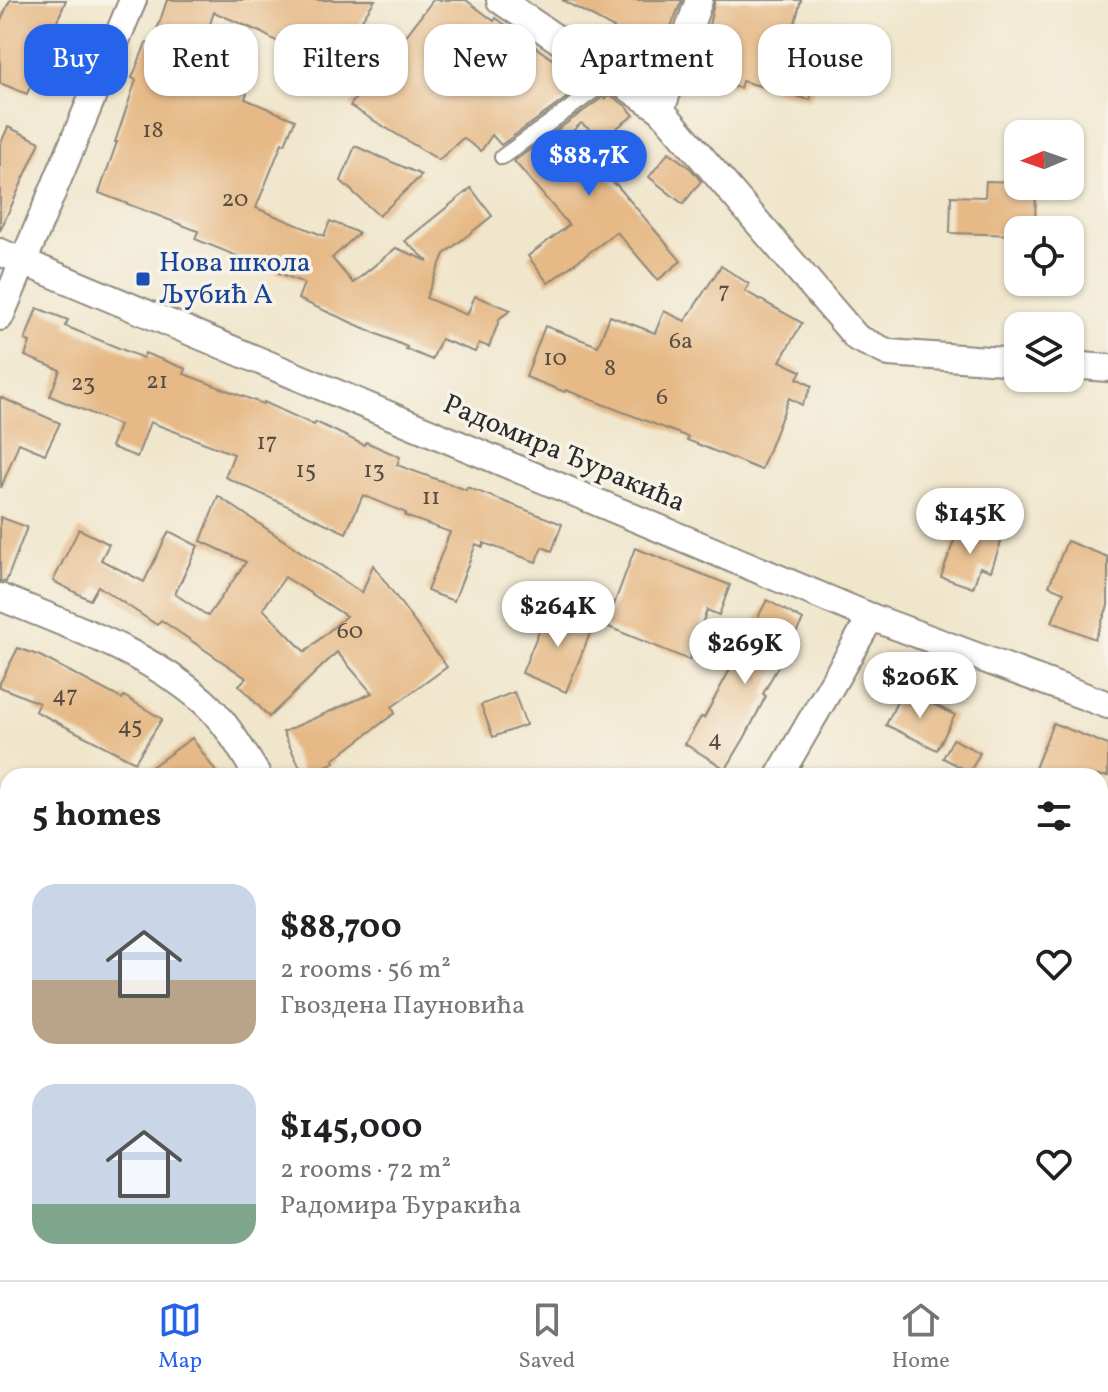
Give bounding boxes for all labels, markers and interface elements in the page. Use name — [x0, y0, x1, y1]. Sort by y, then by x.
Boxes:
chip: Buy — [24, 24, 128, 96]
chip: Rent — [144, 24, 258, 96]
chip: Filters — [274, 24, 408, 96]
chip: New — [424, 24, 536, 96]
chip: Apartment — [552, 24, 742, 96]
chip: House — [758, 24, 891, 96]
house number: 18 — [142, 114, 164, 148]
north arrow — [1004, 120, 1084, 200]
map controls — [1004, 120, 1084, 392]
pin: $88.7K — [524, 130, 654, 198]
text: $88.7K — [549, 138, 629, 174]
house number: 20 — [221, 183, 249, 217]
button: locate — [1004, 216, 1084, 296]
place label: Нова школа Љубић А — [159, 244, 311, 315]
marker: Нова школа Љубић А — [134, 270, 152, 288]
house number: 7 — [718, 275, 730, 309]
button: layers — [1004, 312, 1084, 392]
house number: 6a — [669, 325, 693, 359]
house number: 10 — [543, 342, 567, 376]
house number: 8 — [604, 352, 616, 386]
house number: 21 — [146, 365, 168, 399]
house number: 23 — [71, 367, 95, 401]
house number: 6 — [656, 381, 668, 415]
street label: Радомира Ђуракића — [437, 385, 691, 523]
house number: 17 — [257, 426, 277, 460]
house number: 15 — [296, 454, 316, 488]
house number: 13 — [363, 454, 385, 488]
house number: 11 — [422, 481, 440, 515]
pin: $145K — [914, 488, 1026, 556]
text: $145K — [934, 496, 1006, 532]
pin: $264K — [502, 581, 614, 649]
text: $264K — [520, 589, 596, 625]
house number: 60 — [337, 615, 363, 649]
pin: $269K — [689, 618, 801, 686]
text: $269K — [707, 626, 783, 662]
pin: $206K — [864, 652, 976, 720]
text: $206K — [881, 660, 959, 696]
house number: 47 — [52, 679, 78, 713]
house number: 45 — [117, 710, 143, 744]
house number: 4 — [708, 723, 722, 757]
text: 5 homes — [32, 793, 162, 840]
icon: filters — [1032, 794, 1076, 838]
text: $88,700 — [280, 905, 402, 952]
icon: home — [96, 916, 192, 1012]
icon: heart — [1032, 942, 1076, 986]
text: 2 rooms · 56 m² — [280, 952, 451, 988]
text: Гвоздена Пауновића — [280, 988, 525, 1024]
text: $145,000 — [280, 1105, 422, 1152]
icon: home — [96, 1116, 192, 1212]
icon: heart — [1032, 1142, 1076, 1186]
text: 2 rooms · 72 m² — [280, 1152, 451, 1188]
text: Радомира Ђуракића — [280, 1188, 521, 1224]
tab: Map — [158, 1298, 202, 1377]
tab: Saved — [519, 1298, 575, 1377]
tab: Home — [892, 1298, 950, 1377]

